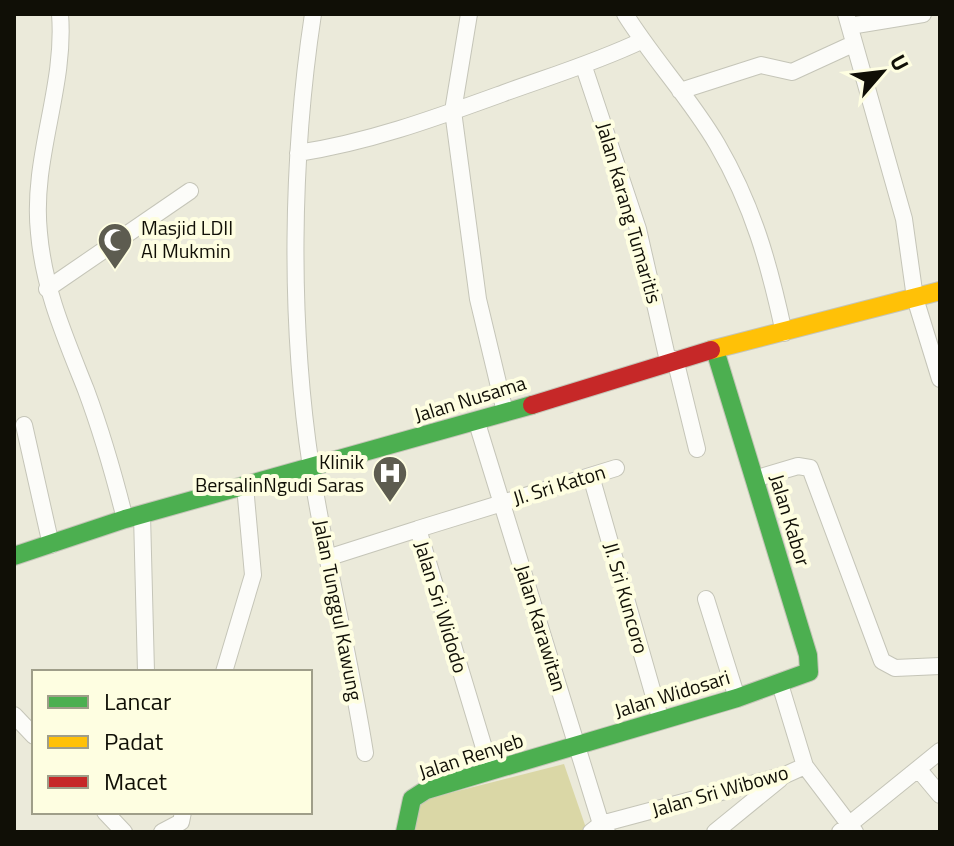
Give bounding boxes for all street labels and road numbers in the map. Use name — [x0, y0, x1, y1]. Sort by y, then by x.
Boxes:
street label: Jalan Karang Tumaritis — [589, 118, 670, 307]
street label: Jalan Nusama — [410, 367, 530, 430]
street label: Jl. Sri Katon — [509, 456, 609, 513]
street label: Jalan Kabor — [762, 470, 819, 570]
street label: Jalan Tunggul Kawung — [306, 517, 371, 703]
street label: Jalan Sri Widodo — [407, 537, 476, 677]
street label: Jl. Sri Kuncoro — [596, 539, 657, 657]
street label: Jalan Karawitan — [507, 561, 575, 695]
street label: Jalan Widosari — [610, 661, 734, 726]
street label: Jalan Renyeb — [414, 724, 527, 787]
street label: Jalan Sri Wibowo — [648, 756, 792, 825]

